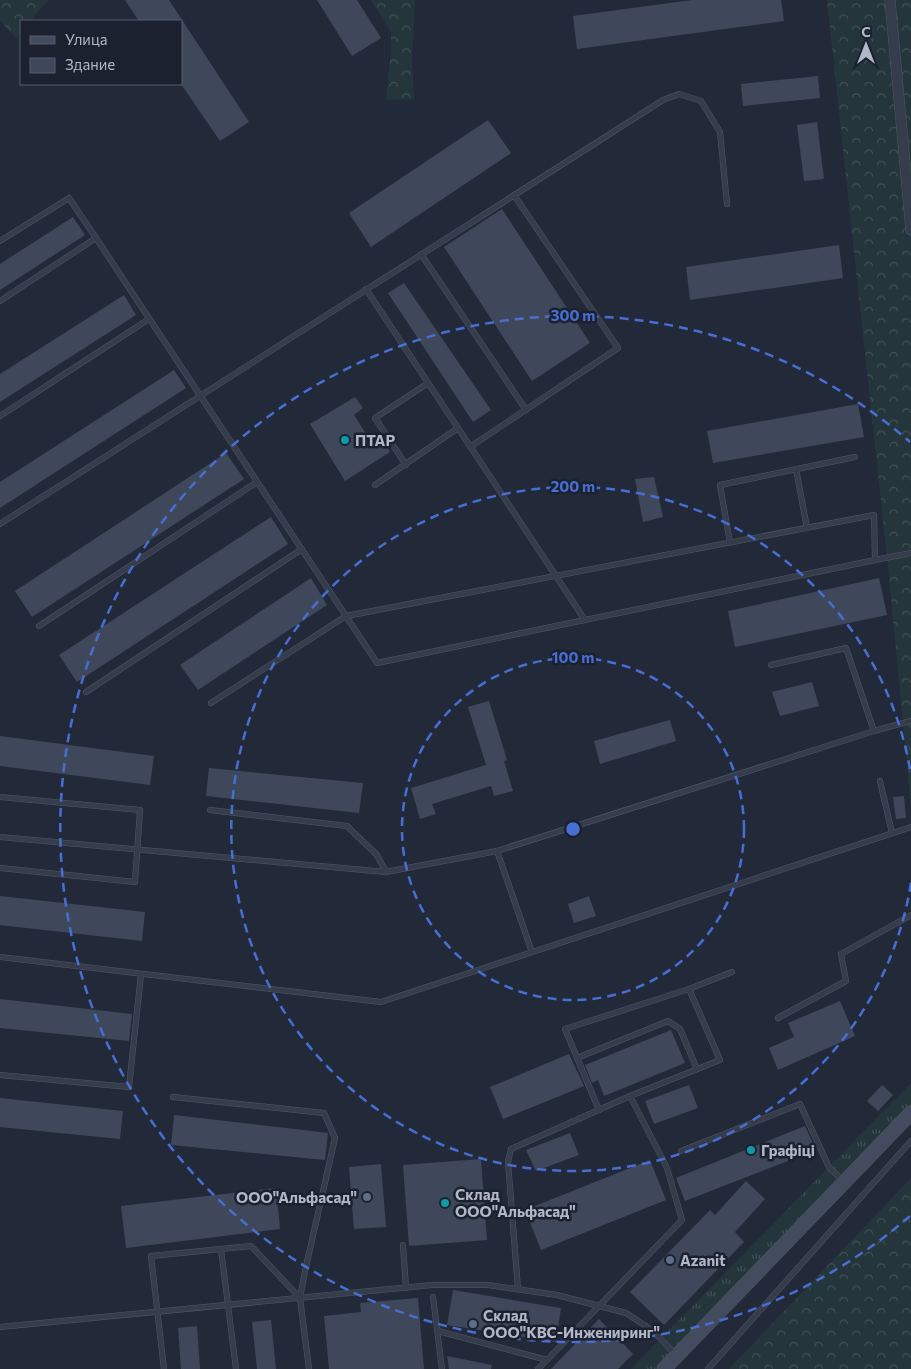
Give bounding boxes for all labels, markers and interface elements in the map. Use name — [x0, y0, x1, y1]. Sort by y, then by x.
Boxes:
legend — [20, 20, 182, 85]
north arrow — [841, 20, 891, 70]
text: С — [861, 23, 871, 40]
text: Улица — [65, 30, 107, 48]
text: Здание — [65, 55, 115, 73]
text: 300 m — [551, 306, 595, 324]
place label: ПТАР — [355, 431, 395, 449]
marker: ПТАР — [339, 434, 351, 446]
text: 200 m — [551, 477, 595, 495]
text: 100 m — [552, 648, 594, 666]
centre of rings — [564, 820, 582, 838]
place label: Графіці — [761, 1141, 815, 1159]
marker: Графіці — [745, 1144, 757, 1156]
place label: Склад ООО"Альфасад" — [455, 1185, 576, 1220]
place label: ООО"Альфасад" — [236, 1188, 357, 1206]
marker: ООО"Альфасад" — [361, 1191, 373, 1203]
marker: Склад ООО"Альфасад" — [439, 1197, 451, 1209]
place label: Azanit — [680, 1251, 726, 1269]
marker: Azanit — [664, 1254, 676, 1266]
place label: Склад ООО"КВС-Инжениринг" — [483, 1306, 660, 1341]
marker: Склад ООО"КВС-Инжениринг" — [467, 1318, 479, 1330]

